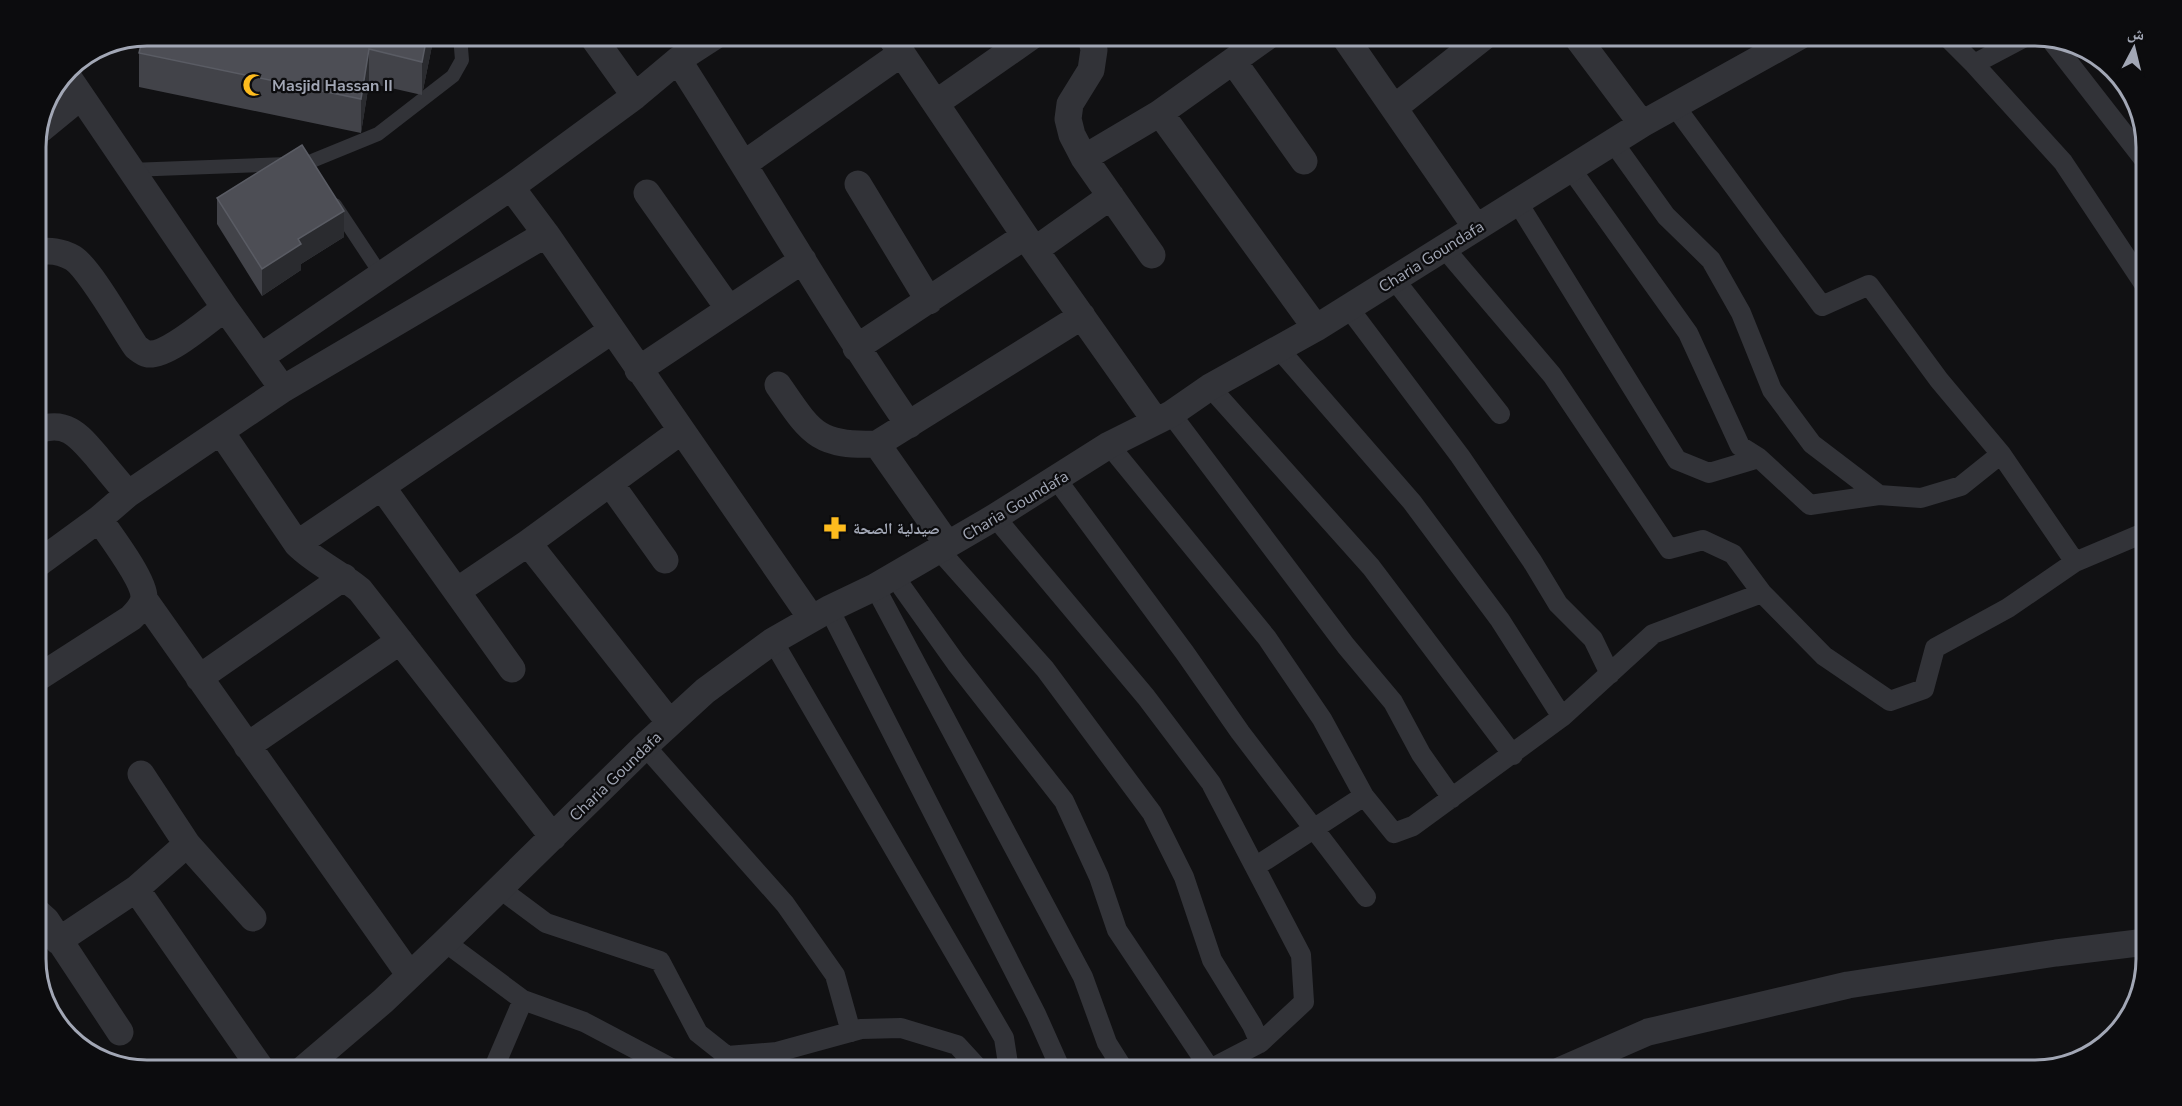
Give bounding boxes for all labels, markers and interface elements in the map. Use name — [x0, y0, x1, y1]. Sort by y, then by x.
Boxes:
north arrow — [2104, 18, 2164, 78]
text: ش — [2126, 22, 2145, 46]
mosque icon: Masjid Hassan II — [241, 72, 267, 98]
place label: Masjid Hassan II — [272, 75, 393, 97]
street label: Charia Goundafa — [1375, 216, 1488, 298]
street label: Charia Goundafa — [958, 465, 1073, 546]
pharmacy icon: صيدلية الصحة — [822, 515, 848, 541]
place label: صيدلية الصحة — [853, 518, 940, 540]
street label: Charia Goundafa — [565, 727, 667, 826]

